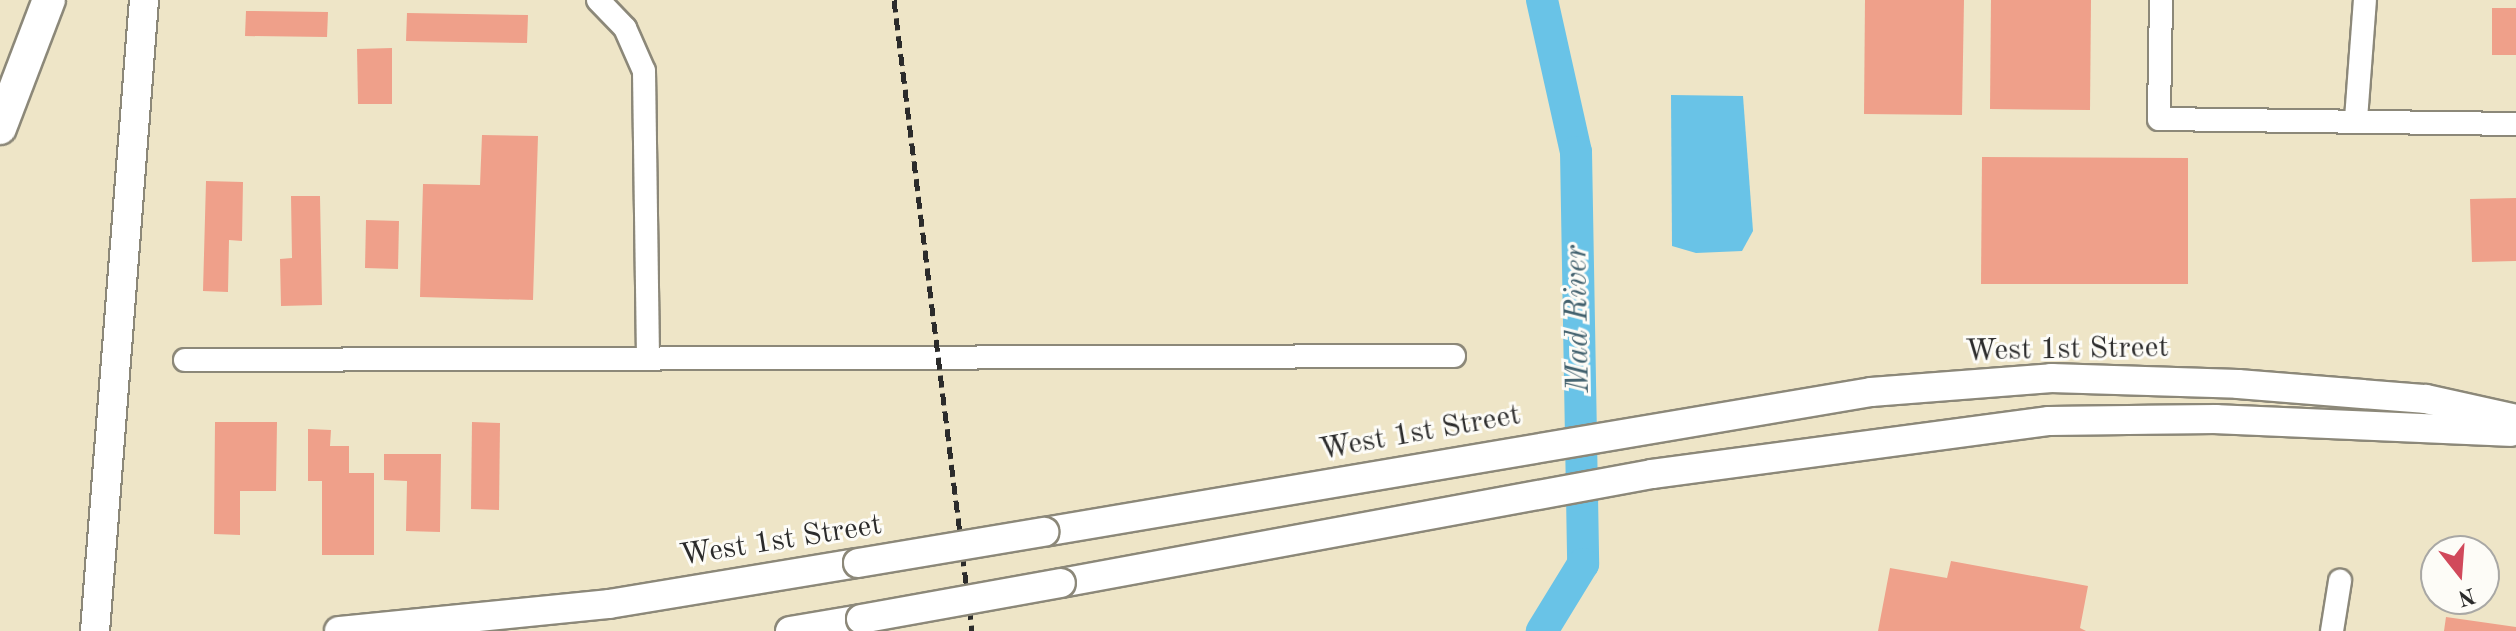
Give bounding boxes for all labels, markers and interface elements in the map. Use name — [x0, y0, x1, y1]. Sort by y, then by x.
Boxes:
water label: Mad River — [1559, 245, 1599, 393]
street label: West 1st Street — [1965, 330, 2169, 370]
street label: West 1st Street — [1317, 398, 1523, 468]
street label: West 1st Street — [678, 507, 884, 575]
north arrow — [2420, 535, 2500, 615]
text: N — [2455, 583, 2478, 609]

